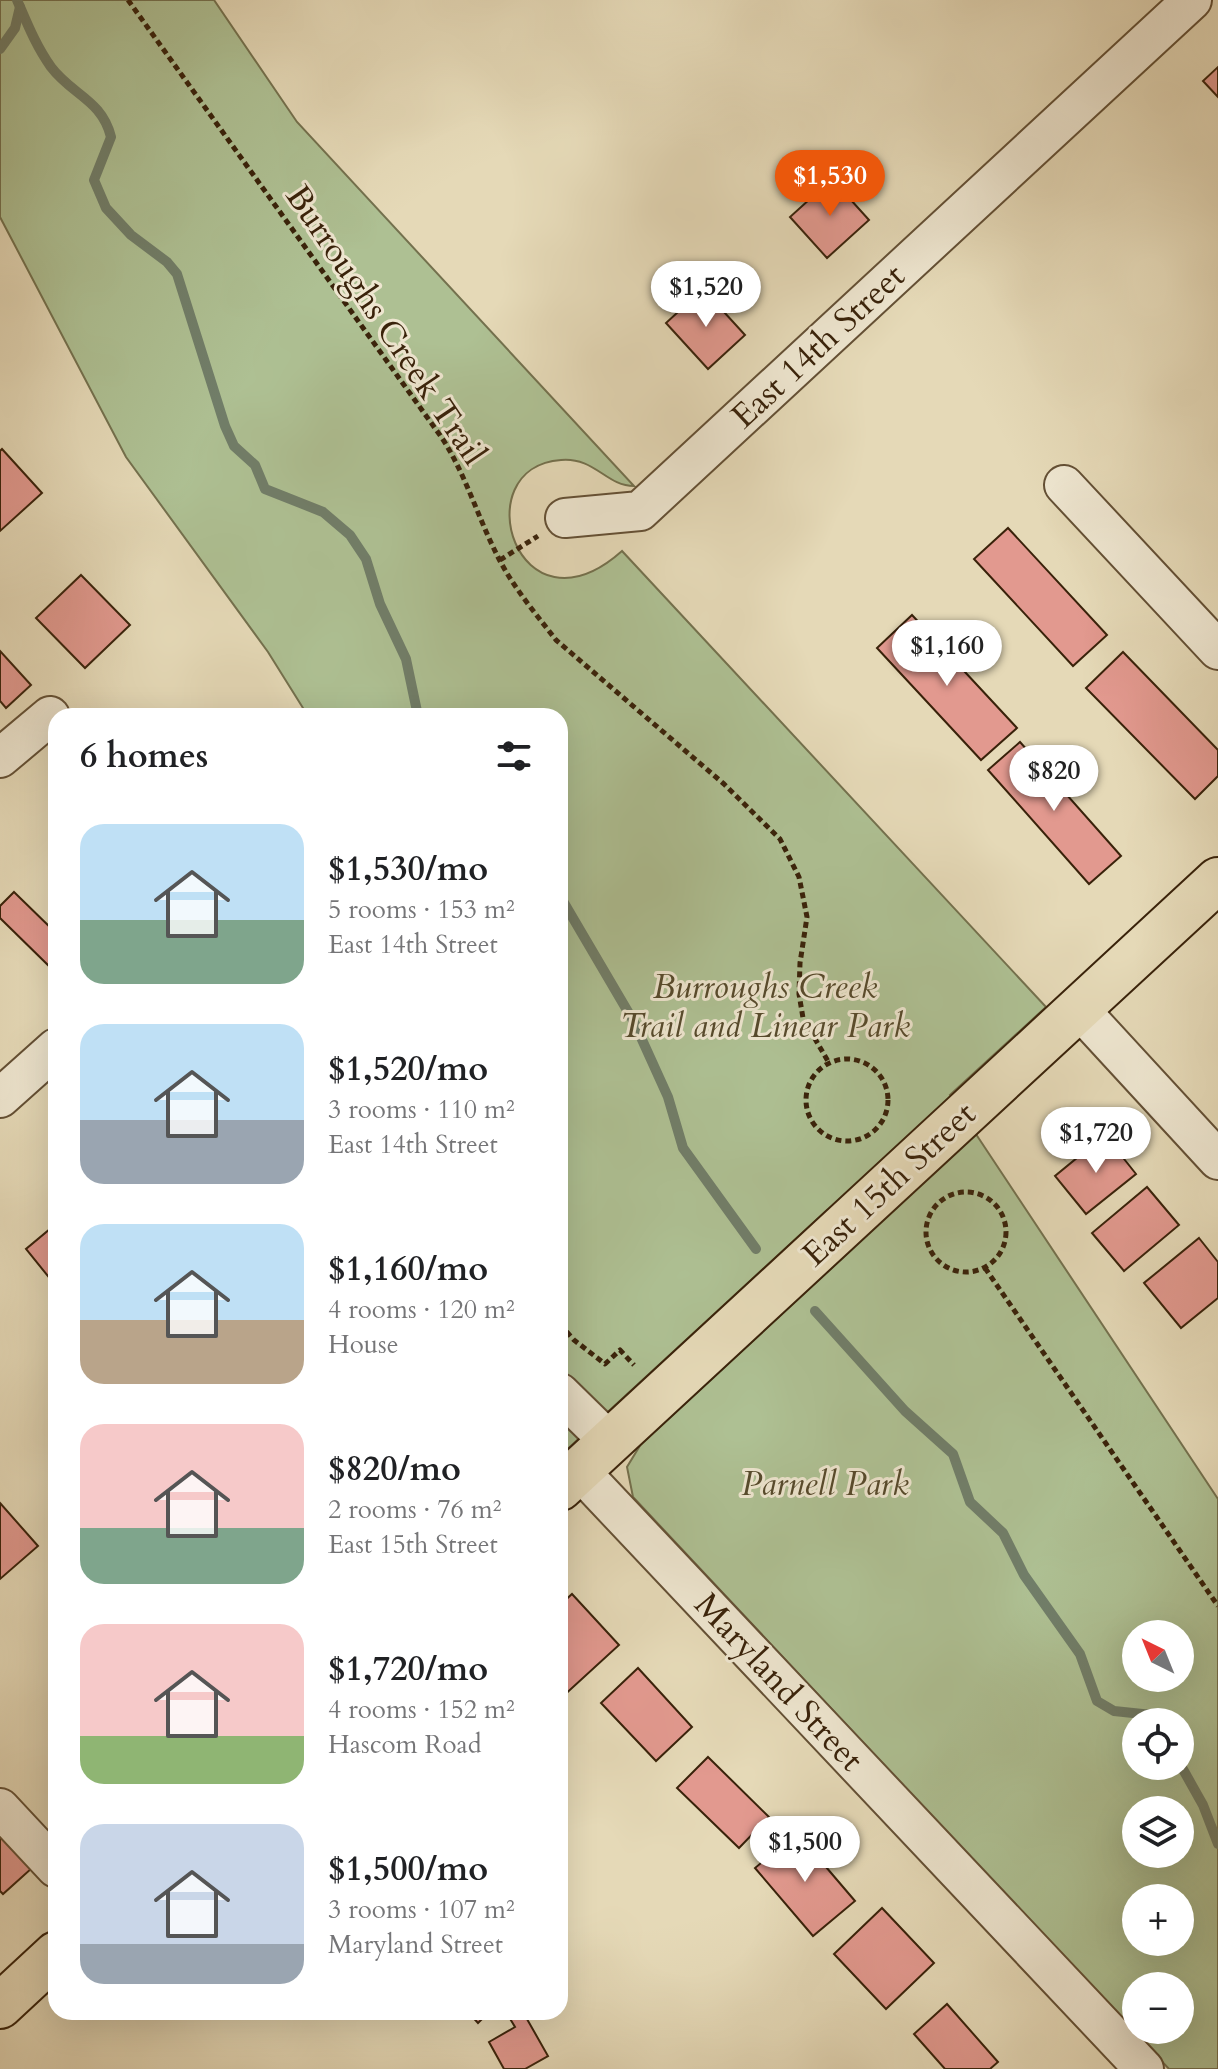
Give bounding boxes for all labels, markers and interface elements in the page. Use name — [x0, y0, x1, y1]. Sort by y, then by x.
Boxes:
pin: $1,530 — [765, 150, 895, 218]
text: $1,530 — [793, 158, 867, 193]
street label: Burroughs Creek Trail — [275, 176, 497, 474]
street label: East 14th Street — [721, 253, 915, 439]
pin: $1,520 — [641, 261, 771, 329]
text: $1,520 — [669, 269, 743, 304]
pin: $1,160 — [882, 620, 1012, 688]
text: $1,160 — [910, 628, 984, 663]
text: 6 homes — [80, 733, 208, 779]
icon: filters — [492, 734, 536, 778]
pin: $820 — [1007, 745, 1101, 813]
text: $820 — [1027, 753, 1081, 788]
text: $1,530/mo — [328, 846, 488, 892]
icon: home — [144, 856, 240, 952]
text: 5 rooms · 153 m² — [328, 892, 515, 927]
text: East 14th Street — [328, 927, 498, 962]
park label: Burroughs Creek Trail and Linear Park — [620, 964, 910, 1049]
text: $1,520/mo — [328, 1046, 488, 1092]
icon: home — [144, 1056, 240, 1152]
street label: East 15th Street — [792, 1091, 986, 1277]
text: 3 rooms · 110 m² — [328, 1092, 515, 1127]
pin: $1,720 — [1031, 1107, 1161, 1175]
text: $1,720 — [1059, 1115, 1133, 1150]
text: East 14th Street — [328, 1127, 498, 1162]
text: $1,160/mo — [328, 1246, 488, 1292]
icon: home — [144, 1256, 240, 1352]
text: 4 rooms · 120 m² — [328, 1292, 515, 1327]
text: House — [328, 1327, 399, 1362]
text: $820/mo — [328, 1446, 461, 1492]
icon: home — [144, 1456, 240, 1552]
park label: Parnell Park — [741, 1461, 909, 1507]
text: 2 rooms · 76 m² — [328, 1492, 501, 1527]
text: East 15th Street — [328, 1527, 498, 1562]
street label: Maryland Street — [684, 1583, 874, 1782]
north arrow — [1122, 1620, 1194, 1692]
map controls — [1122, 1620, 1194, 2044]
text: $1,720/mo — [328, 1646, 488, 1692]
icon: home — [144, 1656, 240, 1752]
text: 4 rooms · 152 m² — [328, 1692, 515, 1727]
button: locate — [1122, 1708, 1194, 1780]
text: Hascom Road — [328, 1727, 482, 1762]
button: layers — [1122, 1796, 1194, 1868]
pin: $1,500 — [740, 1816, 870, 1884]
text: $1,500 — [768, 1824, 842, 1859]
text: $1,500/mo — [328, 1846, 488, 1892]
icon: home — [144, 1856, 240, 1952]
button: + — [1122, 1884, 1194, 1956]
text: 3 rooms · 107 m² — [328, 1892, 515, 1927]
text: Maryland Street — [328, 1927, 503, 1962]
button: − — [1122, 1972, 1194, 2044]

